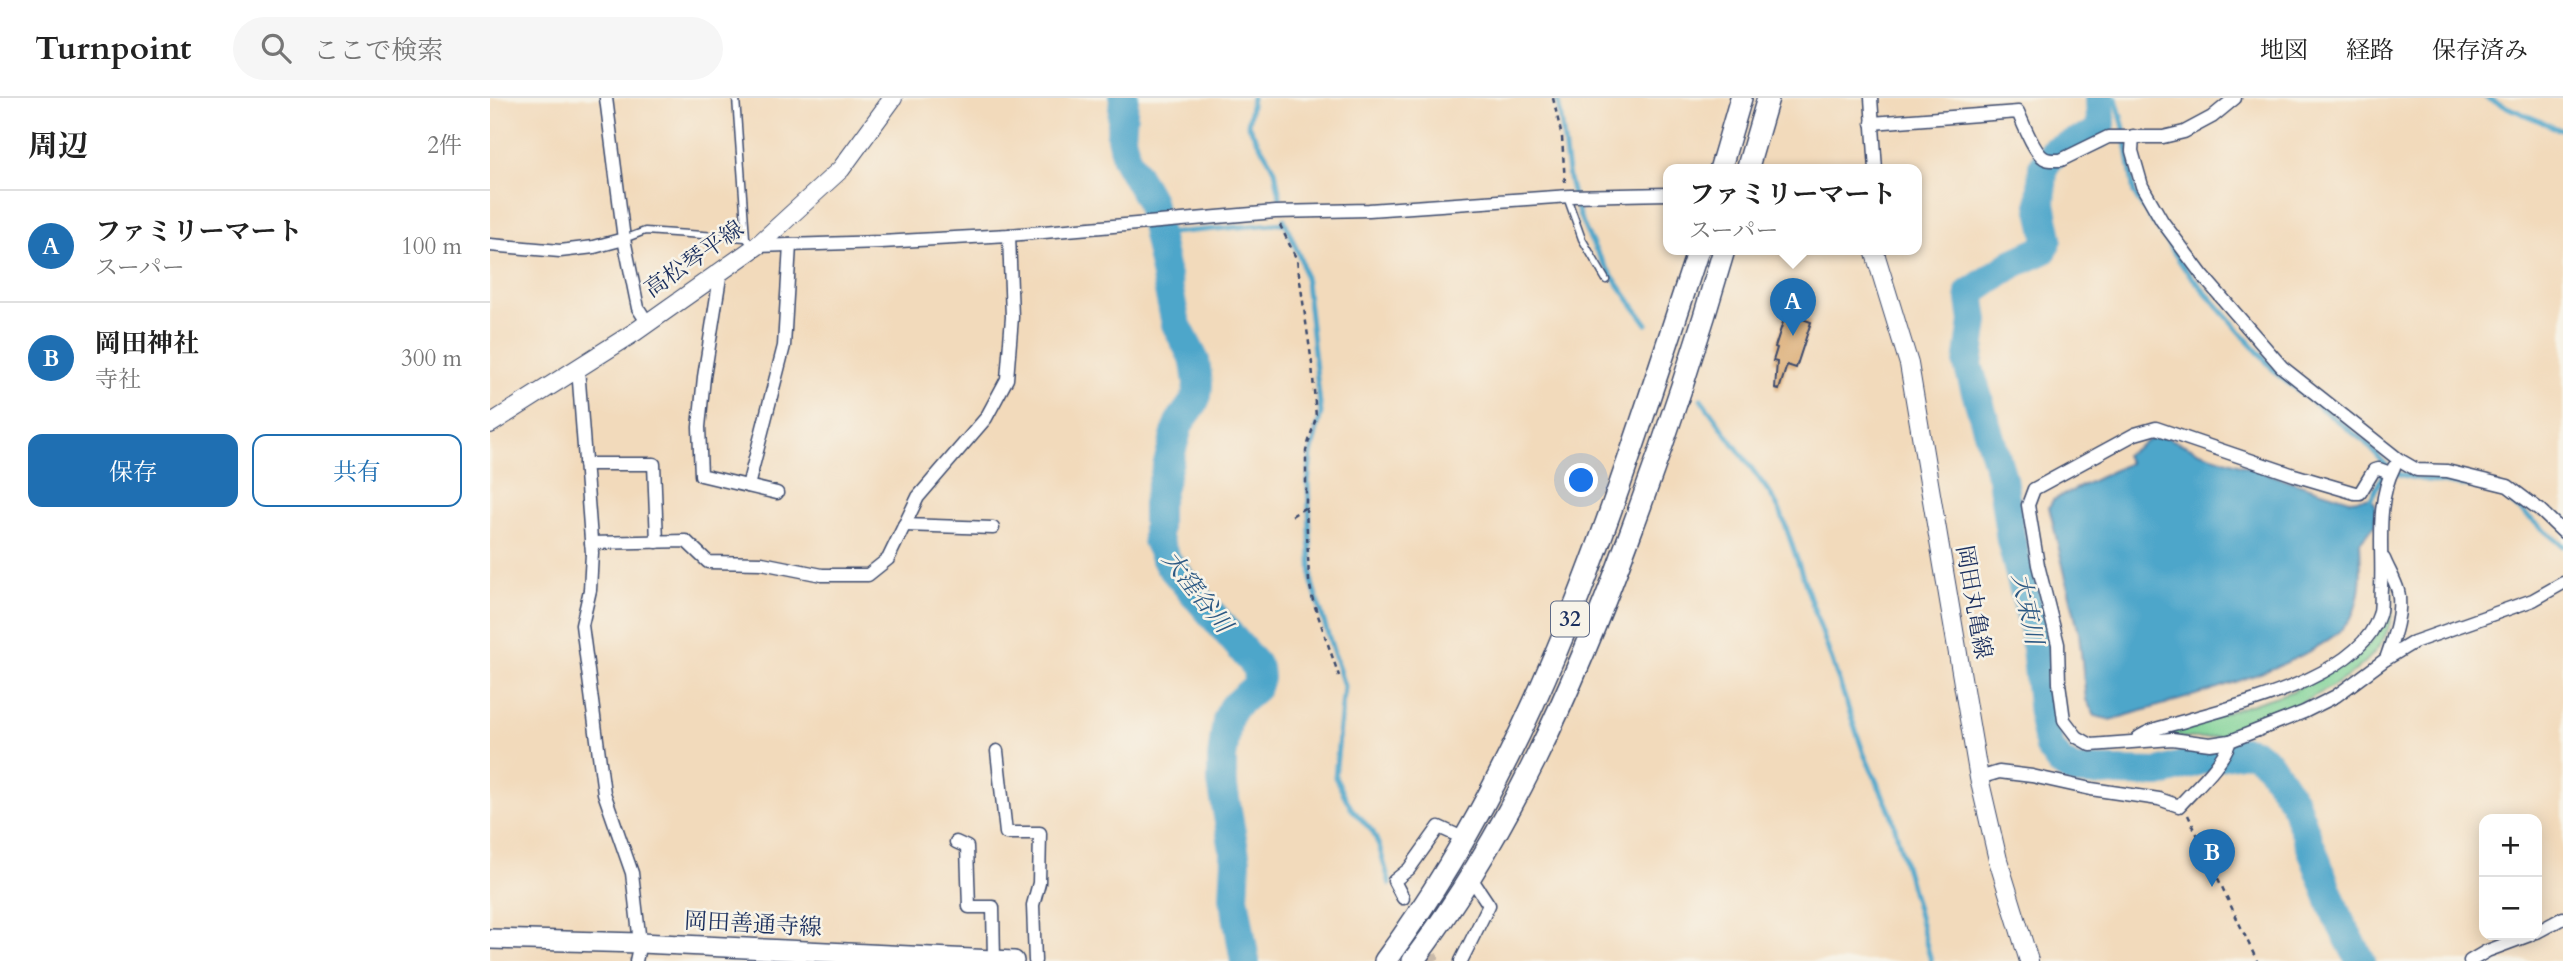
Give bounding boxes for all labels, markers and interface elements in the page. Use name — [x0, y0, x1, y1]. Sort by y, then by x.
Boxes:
search box — [233, 17, 723, 80]
text: Turnpoint — [35, 26, 191, 71]
icon: search — [257, 29, 295, 67]
text: ここで検索 — [313, 33, 443, 68]
text: 地図 — [2260, 34, 2308, 67]
text: 経路 — [2346, 34, 2394, 67]
text: 保存済み — [2432, 34, 2528, 67]
text: 周辺 — [28, 126, 88, 167]
text: 2件 — [427, 130, 462, 161]
popup — [1663, 164, 1922, 255]
text: ファミリーマート — [1689, 177, 1896, 212]
street label: 高松琴平線 — [638, 213, 750, 305]
text: ファミリーマート — [95, 214, 302, 249]
text: スーパー — [1689, 215, 1778, 246]
text: A — [42, 231, 60, 262]
text: 100 m — [401, 231, 462, 262]
text: スーパー — [95, 252, 185, 283]
pin: A — [1770, 278, 1816, 336]
text: 岡田神社 — [95, 326, 199, 361]
text: B — [43, 343, 59, 374]
text: 300 m — [401, 343, 462, 374]
text: 寺社 — [95, 364, 141, 395]
button: 保存 — [28, 434, 238, 507]
button: 共有 — [252, 434, 462, 507]
your location — [1564, 463, 1598, 497]
street label: 岡田丸亀線 — [1949, 543, 1999, 661]
water label: 大窪谷川 — [1154, 544, 1241, 642]
water label: 大束川 — [2003, 570, 2051, 651]
road number: 32 — [1551, 602, 1589, 636]
map controls — [2479, 814, 2542, 940]
button: + — [2479, 814, 2542, 877]
pin: B — [2189, 829, 2235, 887]
button: − — [2479, 877, 2542, 940]
street label: 岡田善通寺線 — [683, 905, 823, 943]

